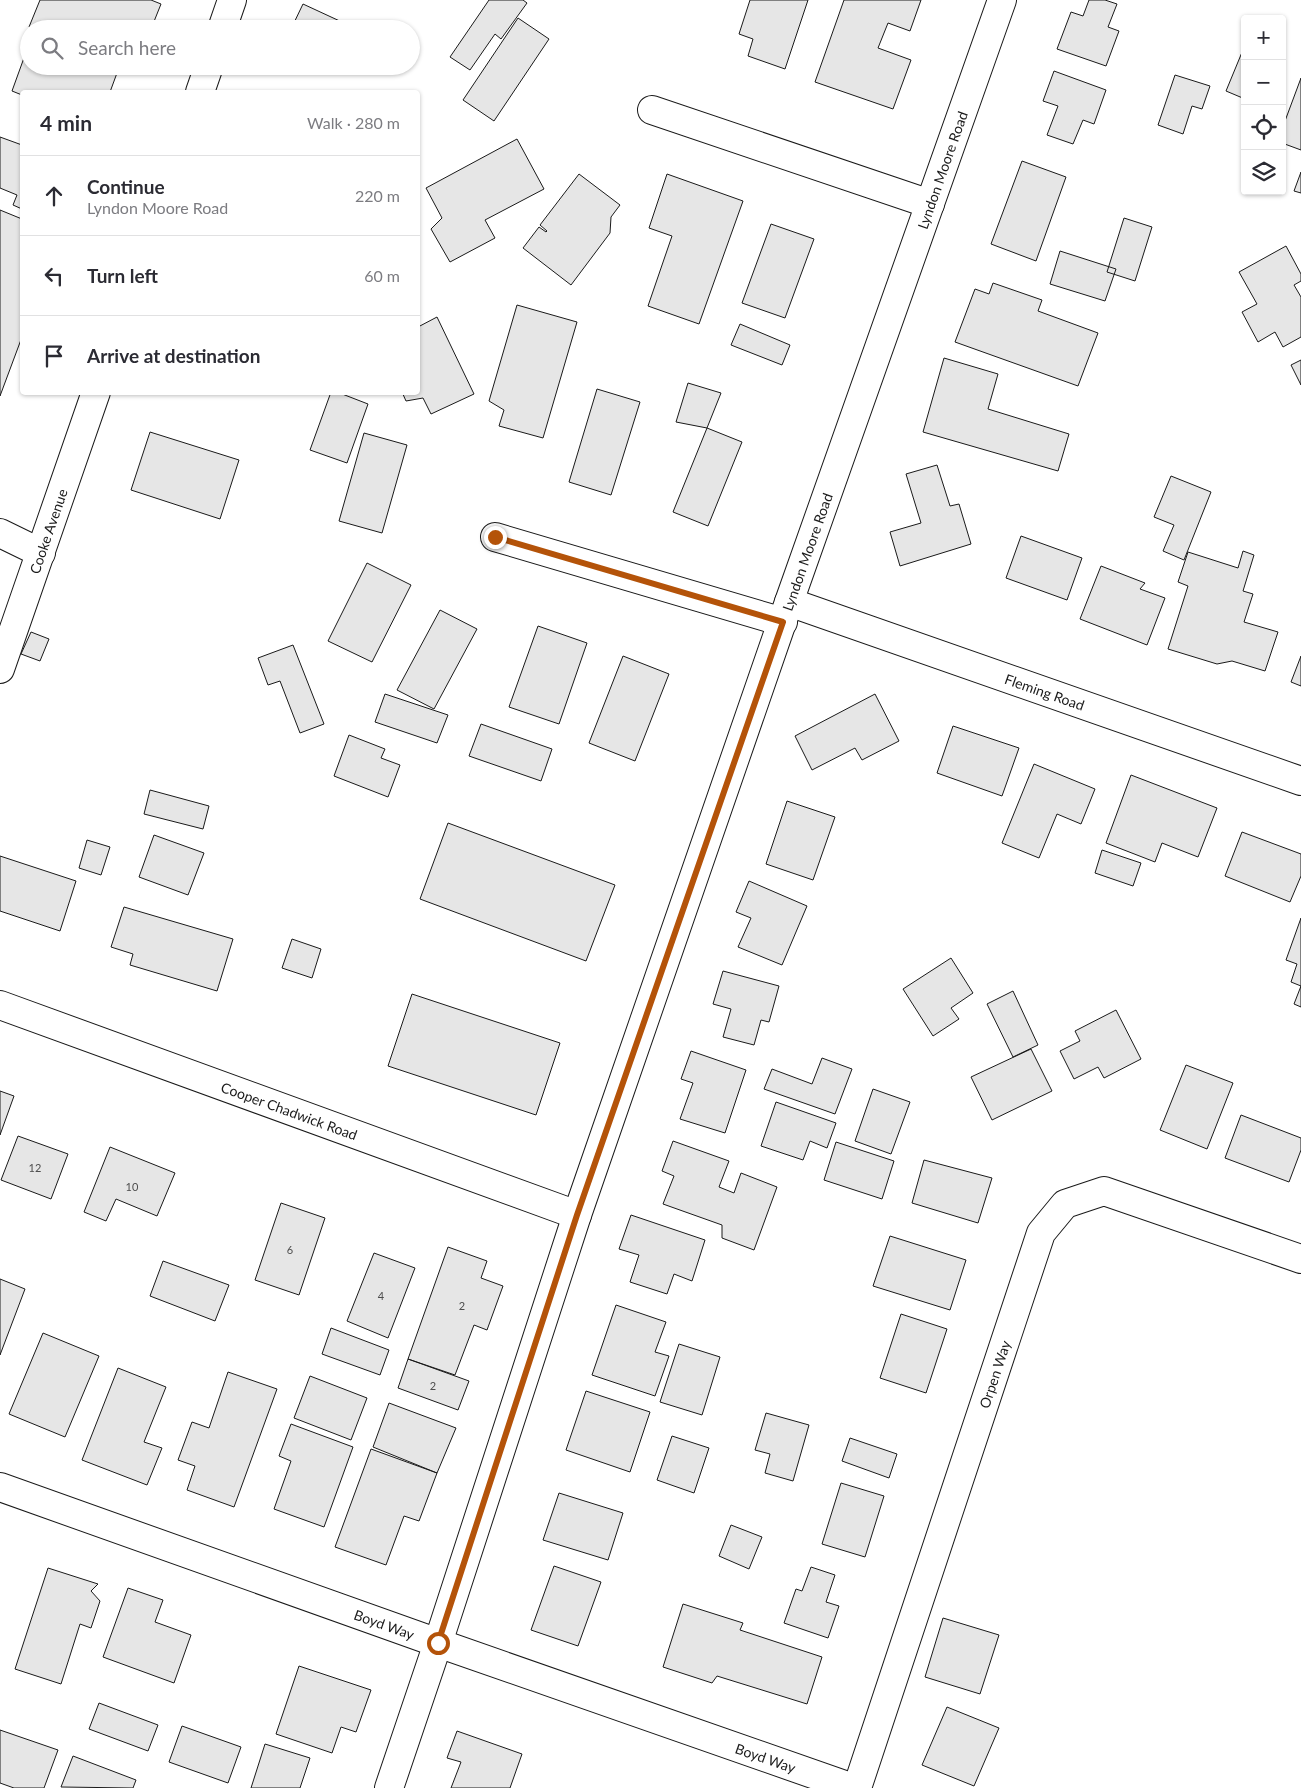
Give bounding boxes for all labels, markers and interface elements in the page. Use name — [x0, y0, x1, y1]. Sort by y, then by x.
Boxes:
map controls — [1241, 15, 1286, 195]
button: + — [1241, 15, 1286, 60]
search box — [20, 20, 420, 75]
icon: search — [38, 34, 66, 62]
text: Search here — [78, 36, 176, 59]
button: − — [1241, 60, 1286, 105]
button: locate — [1241, 105, 1286, 150]
street label: Lyndon Moore Road — [913, 109, 971, 231]
text: 4 min — [40, 110, 92, 135]
text: Walk · 280 m — [307, 113, 400, 132]
button: layers — [1241, 150, 1286, 195]
text: Continue — [87, 175, 165, 198]
icon: ahead — [40, 182, 68, 210]
text: 220 m — [355, 186, 400, 205]
text: Lyndon Moore Road — [87, 198, 228, 217]
icon: left — [40, 262, 68, 290]
text: Turn left — [87, 264, 158, 287]
text: 60 m — [364, 266, 400, 285]
icon: arrive — [40, 342, 68, 370]
text: Arrive at destination — [87, 344, 260, 367]
street label: Cooke Avenue — [25, 486, 70, 576]
street label: Lyndon Moore Road — [778, 491, 835, 613]
route end — [484, 526, 507, 549]
street label: Fleming Road — [1003, 670, 1087, 713]
street label: Cooper Chadwick Road — [219, 1078, 360, 1143]
house number: 12 — [29, 1161, 41, 1174]
house number: 10 — [126, 1180, 139, 1193]
house number: 6 — [287, 1243, 293, 1256]
house number: 4 — [378, 1289, 385, 1302]
house number: 2 — [459, 1299, 465, 1312]
street label: Orpen Way — [975, 1337, 1014, 1410]
house number: 2 — [430, 1379, 436, 1392]
street label: Boyd Way — [352, 1605, 417, 1643]
route start — [427, 1632, 450, 1655]
street label: Boyd Way — [733, 1739, 799, 1776]

